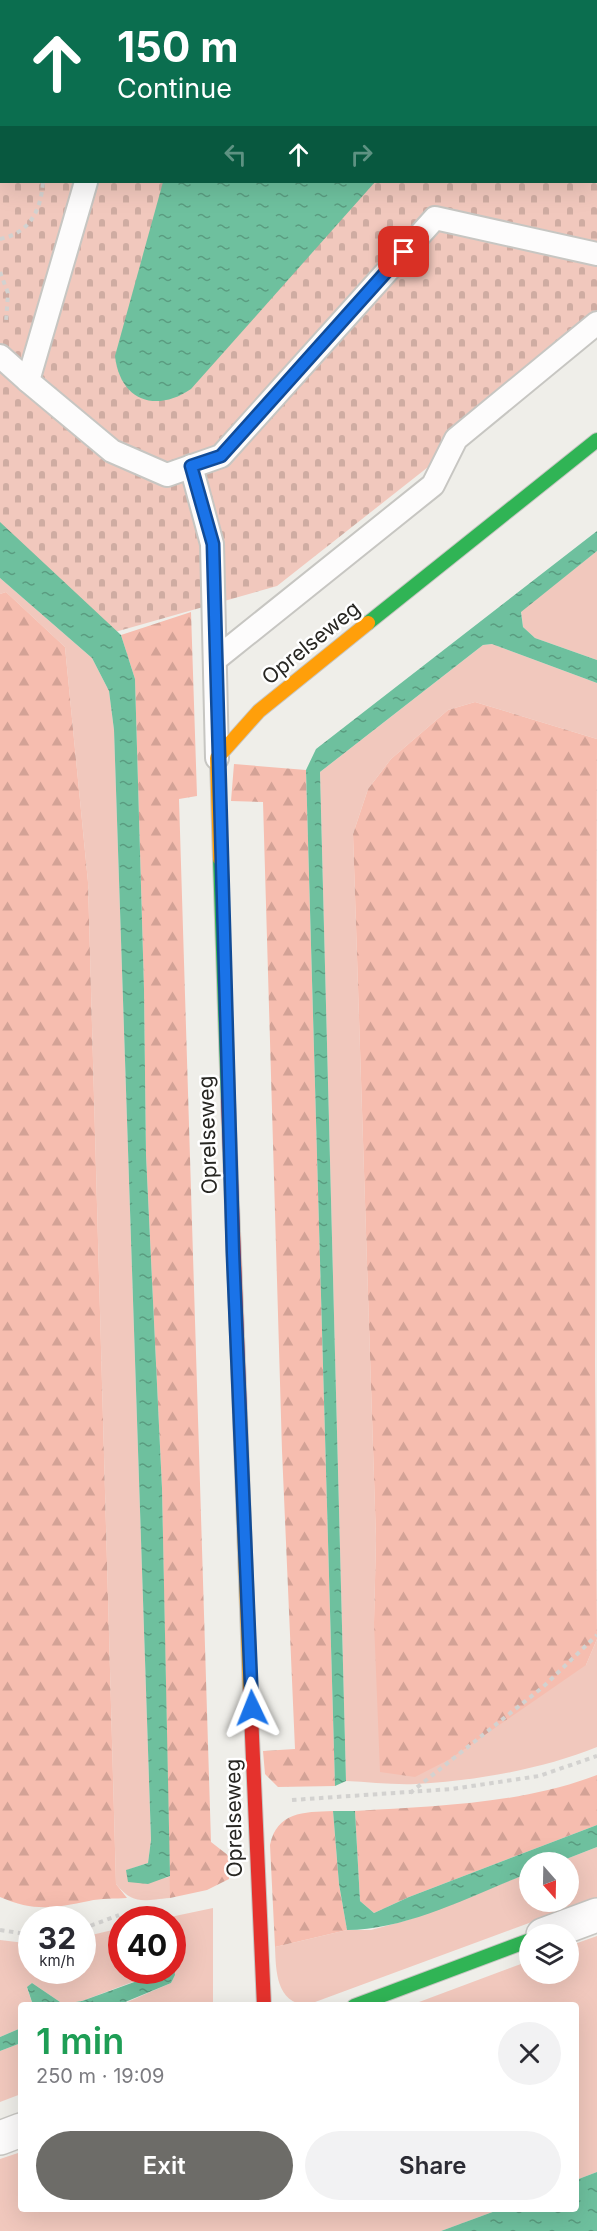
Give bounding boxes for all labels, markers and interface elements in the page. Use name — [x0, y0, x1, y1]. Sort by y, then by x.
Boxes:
text: 150 m — [117, 21, 239, 72]
icon: ahead — [18, 24, 96, 102]
text: Continue — [117, 72, 232, 105]
icon: left — [219, 138, 252, 171]
icon: ahead — [282, 138, 315, 171]
icon: right — [345, 138, 378, 171]
pin — [378, 226, 429, 277]
icon: arrive — [387, 235, 420, 268]
street label: Oprelseweg — [257, 596, 365, 690]
street label: Oprelseweg — [193, 1075, 222, 1195]
position arrow — [220, 1676, 284, 1740]
street label: Oprelseweg — [220, 1758, 247, 1878]
north arrow — [519, 1852, 579, 1912]
map controls — [519, 1852, 579, 1984]
speed limit sign: 40 — [108, 1906, 186, 1984]
text: 32 — [38, 1920, 76, 1956]
button: layers — [519, 1924, 579, 1984]
text: km/h — [39, 1951, 75, 1970]
text: 1 min — [36, 2019, 124, 2063]
button: close — [498, 2022, 561, 2085]
text: 250 m · 19:09 — [36, 2064, 164, 2088]
button: Exit — [36, 2131, 293, 2200]
button: Share — [305, 2131, 561, 2200]

